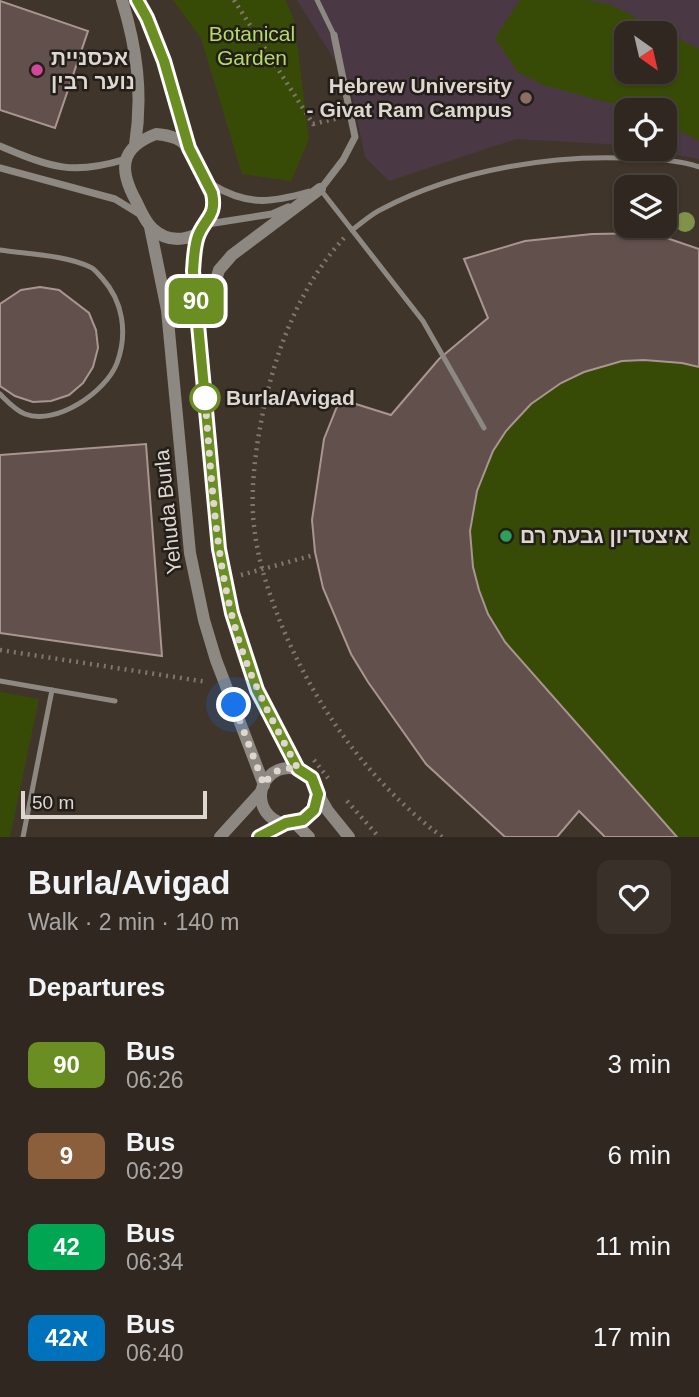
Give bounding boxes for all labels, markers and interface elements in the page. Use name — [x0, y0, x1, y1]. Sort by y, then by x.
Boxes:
north arrow — [614, 21, 677, 84]
map controls — [614, 21, 677, 238]
park label: Botanical Garden — [209, 22, 295, 69]
place label: אכסניית נוער רבין — [51, 46, 135, 93]
marker: אכסניית נוער רבין — [29, 62, 45, 78]
place label: Hebrew University - Givat Ram Campus — [307, 74, 512, 121]
marker: Hebrew University - Givat Ram Campus — [518, 90, 534, 106]
button: locate — [614, 98, 677, 161]
button: layers — [614, 175, 677, 238]
line badge: 90 — [164, 278, 228, 324]
text: 90 — [183, 287, 209, 314]
marker: Burla/Avigad — [190, 383, 220, 413]
place label: Burla/Avigad — [226, 386, 355, 409]
street label: Yehuda Burla — [149, 448, 185, 576]
place label: איצטדיון גבעת רם — [520, 524, 689, 547]
marker: איצטדיון גבעת רם — [498, 528, 514, 544]
your location — [216, 687, 251, 722]
scale bar — [21, 788, 206, 820]
text: 50 m — [32, 792, 74, 813]
button: heart — [597, 860, 671, 934]
text: Burla/Avigad — [28, 864, 230, 901]
text: Walk · 2 min · 140 m — [28, 909, 239, 935]
text: Departures — [28, 972, 165, 1002]
text: Bus — [126, 1036, 175, 1066]
text: 3 min — [607, 1049, 671, 1079]
text: 90 — [53, 1051, 80, 1078]
text: 06:26 — [126, 1067, 184, 1093]
text: Bus — [126, 1127, 175, 1157]
text: 6 min — [607, 1140, 671, 1170]
text: 9 — [60, 1142, 73, 1169]
text: 06:29 — [126, 1158, 184, 1184]
text: Bus — [126, 1218, 175, 1248]
text: 11 min — [595, 1231, 671, 1261]
text: 42 — [53, 1233, 80, 1260]
text: 06:34 — [126, 1249, 184, 1275]
text: Bus — [126, 1309, 175, 1339]
text: 17 min — [593, 1322, 671, 1352]
text: 42א — [45, 1324, 88, 1351]
text: 06:40 — [126, 1340, 184, 1366]

